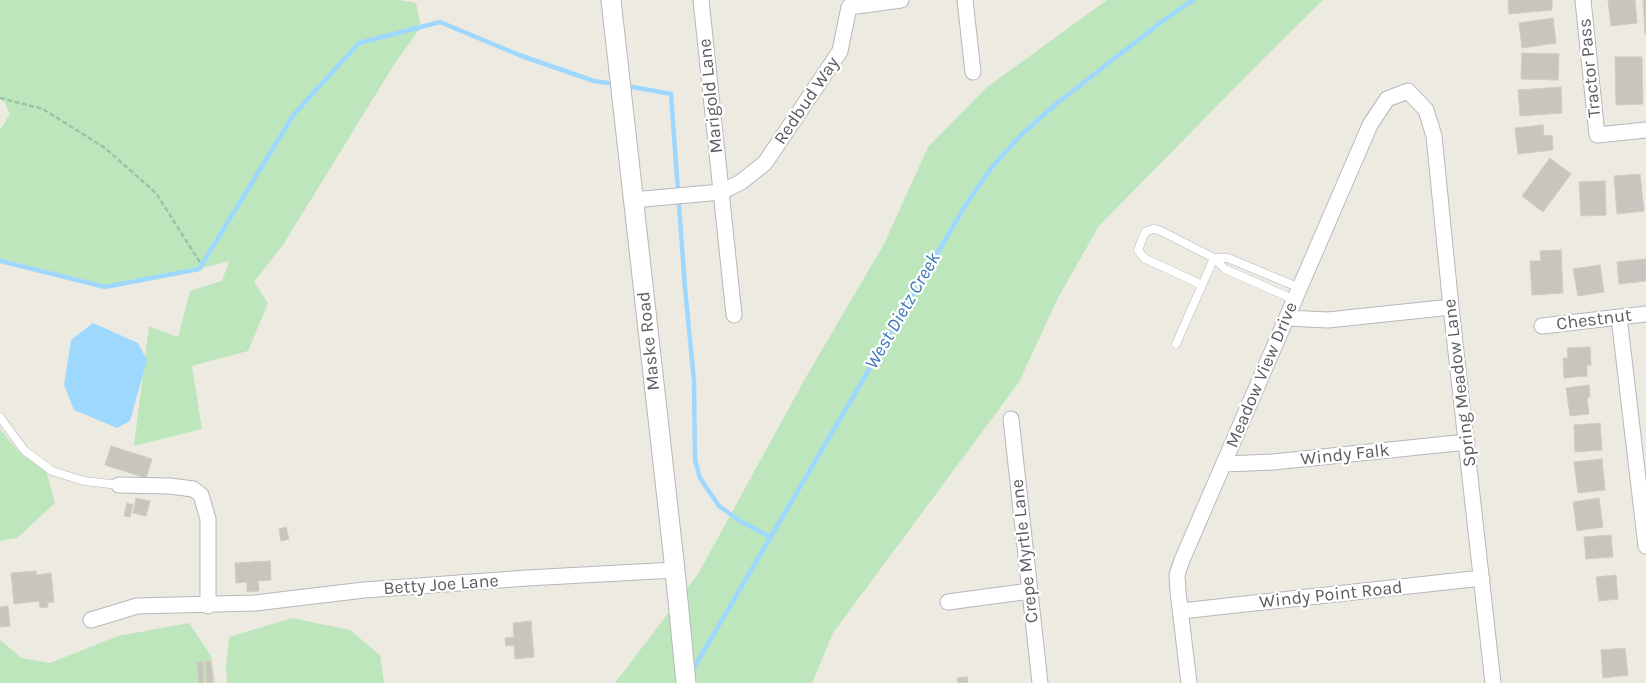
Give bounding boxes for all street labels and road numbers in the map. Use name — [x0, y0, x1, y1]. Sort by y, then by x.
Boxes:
street label: Tractor Pass — [1574, 17, 1606, 119]
street label: Marigold Lane — [694, 37, 728, 155]
street label: Redbud Way — [770, 53, 844, 149]
street label: Maske Road — [633, 290, 665, 392]
street label: Spring Meadow Lane — [1439, 298, 1481, 468]
street label: Meadow View Drive — [1222, 299, 1302, 451]
street label: Chestnut — [1555, 305, 1633, 335]
street label: Windy Falk — [1299, 440, 1391, 470]
street label: Crepe Myrtle Lane — [1007, 478, 1043, 624]
street label: Betty Joe Lane — [383, 570, 499, 600]
street label: Windy Point Road — [1258, 577, 1404, 613]

